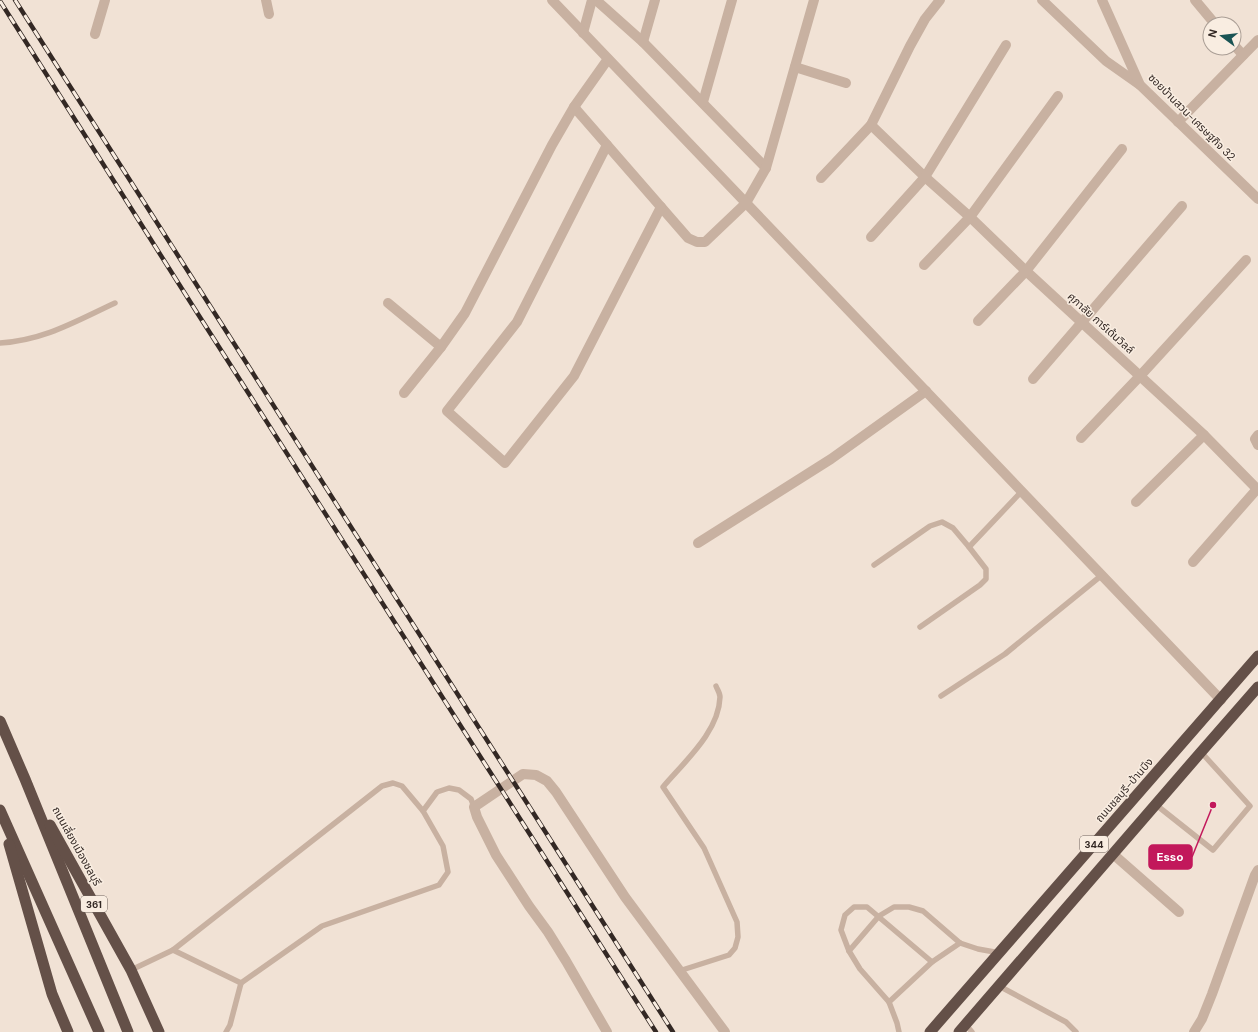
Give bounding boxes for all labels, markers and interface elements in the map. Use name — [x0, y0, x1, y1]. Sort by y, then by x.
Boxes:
north arrow — [1202, 16, 1242, 56]
text: N — [1205, 28, 1220, 39]
street label: ซอยบ้านสวน-เศรษฐกิจ 32 — [1145, 70, 1239, 164]
street label: ศุภาลัย การ์เด้นวิลล์ — [1065, 289, 1137, 357]
street label: ถนนชลบุรี-บ้านบึง — [1092, 755, 1156, 825]
street label: ถนนเลี่ยงเมืองชลบุรี — [49, 803, 106, 889]
road number: 344 — [1080, 836, 1108, 852]
callout: Esso — [1149, 845, 1192, 869]
text: Esso — [1156, 849, 1184, 865]
road number: 361 — [81, 896, 107, 912]

